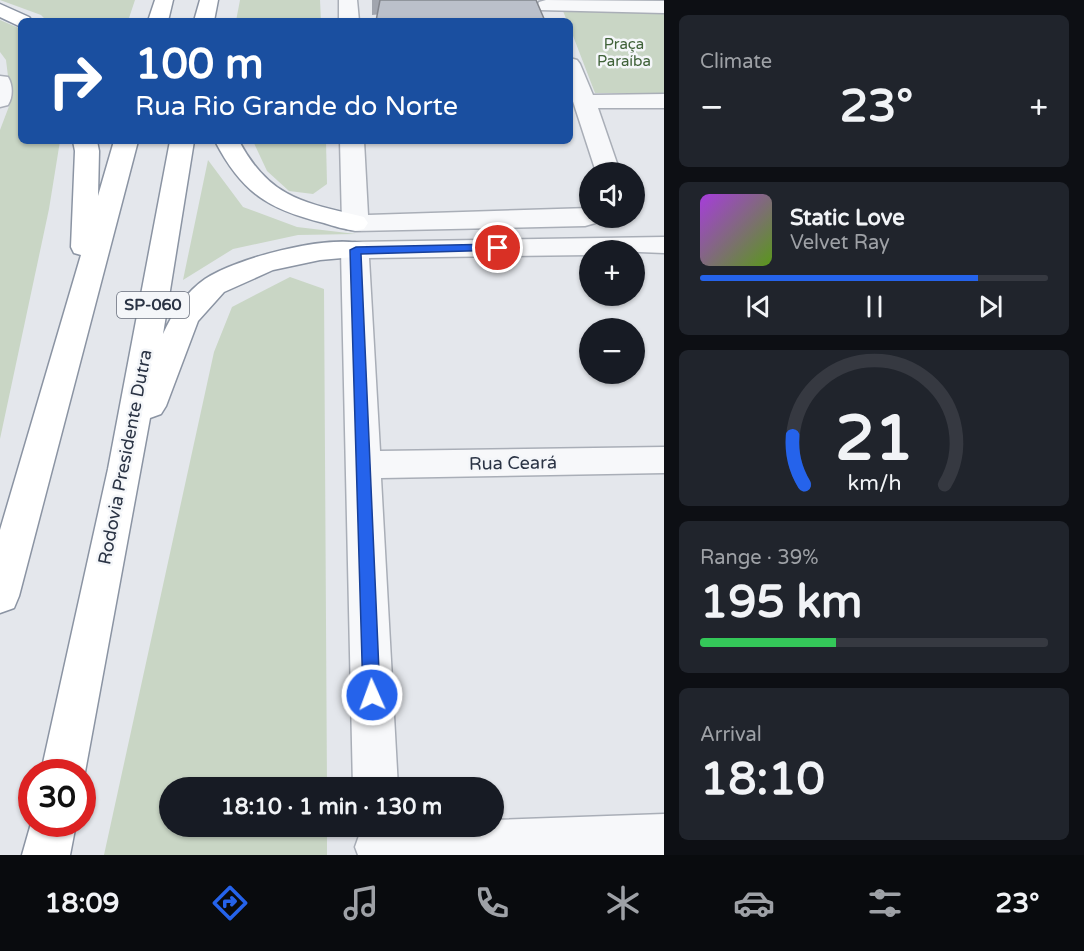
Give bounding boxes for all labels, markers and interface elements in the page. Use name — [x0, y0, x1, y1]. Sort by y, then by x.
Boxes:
park label: Praça Paraíba — [597, 35, 651, 70]
text: 100 m — [135, 39, 264, 90]
icon: right — [36, 42, 114, 120]
text: Climate — [700, 50, 772, 74]
text: 23° — [840, 80, 913, 134]
text: − — [700, 88, 724, 127]
text: + — [1029, 88, 1048, 127]
text: Rua Rio Grande do Norte — [135, 90, 458, 123]
map controls — [579, 162, 645, 384]
button: sound — [579, 162, 645, 228]
text: Static Love — [790, 205, 905, 231]
pin — [472, 222, 523, 273]
icon: arrive — [481, 231, 514, 264]
text: Velvet Ray — [790, 231, 890, 255]
button: + — [579, 240, 645, 306]
icon: previous — [742, 290, 775, 323]
icon: pause — [858, 290, 891, 323]
icon: next — [974, 290, 1007, 323]
road number: SP-060 — [117, 292, 189, 318]
button: − — [579, 318, 645, 384]
street label: Rodovia Presidente Dutra — [93, 348, 157, 566]
text: 21 — [835, 402, 913, 477]
street label: Rua Ceará — [469, 451, 557, 475]
text: km/h — [847, 470, 901, 496]
text: Range · 39% — [700, 546, 819, 570]
text: 195 km — [700, 576, 862, 630]
position arrow — [340, 663, 404, 727]
text: Arrival — [700, 723, 762, 747]
text: 18:10 — [700, 753, 825, 807]
speed limit sign: 30 — [18, 759, 96, 837]
text: 18:10 · 1 min · 130 m — [221, 794, 442, 820]
icon: directions — [209, 882, 251, 924]
icon: music — [340, 882, 382, 924]
icon: phone — [471, 882, 513, 924]
icon: climate — [602, 882, 644, 924]
icon: car — [733, 882, 775, 924]
icon: filters — [864, 882, 906, 924]
text: 18:09 — [45, 887, 119, 920]
text: 23° — [995, 887, 1039, 920]

